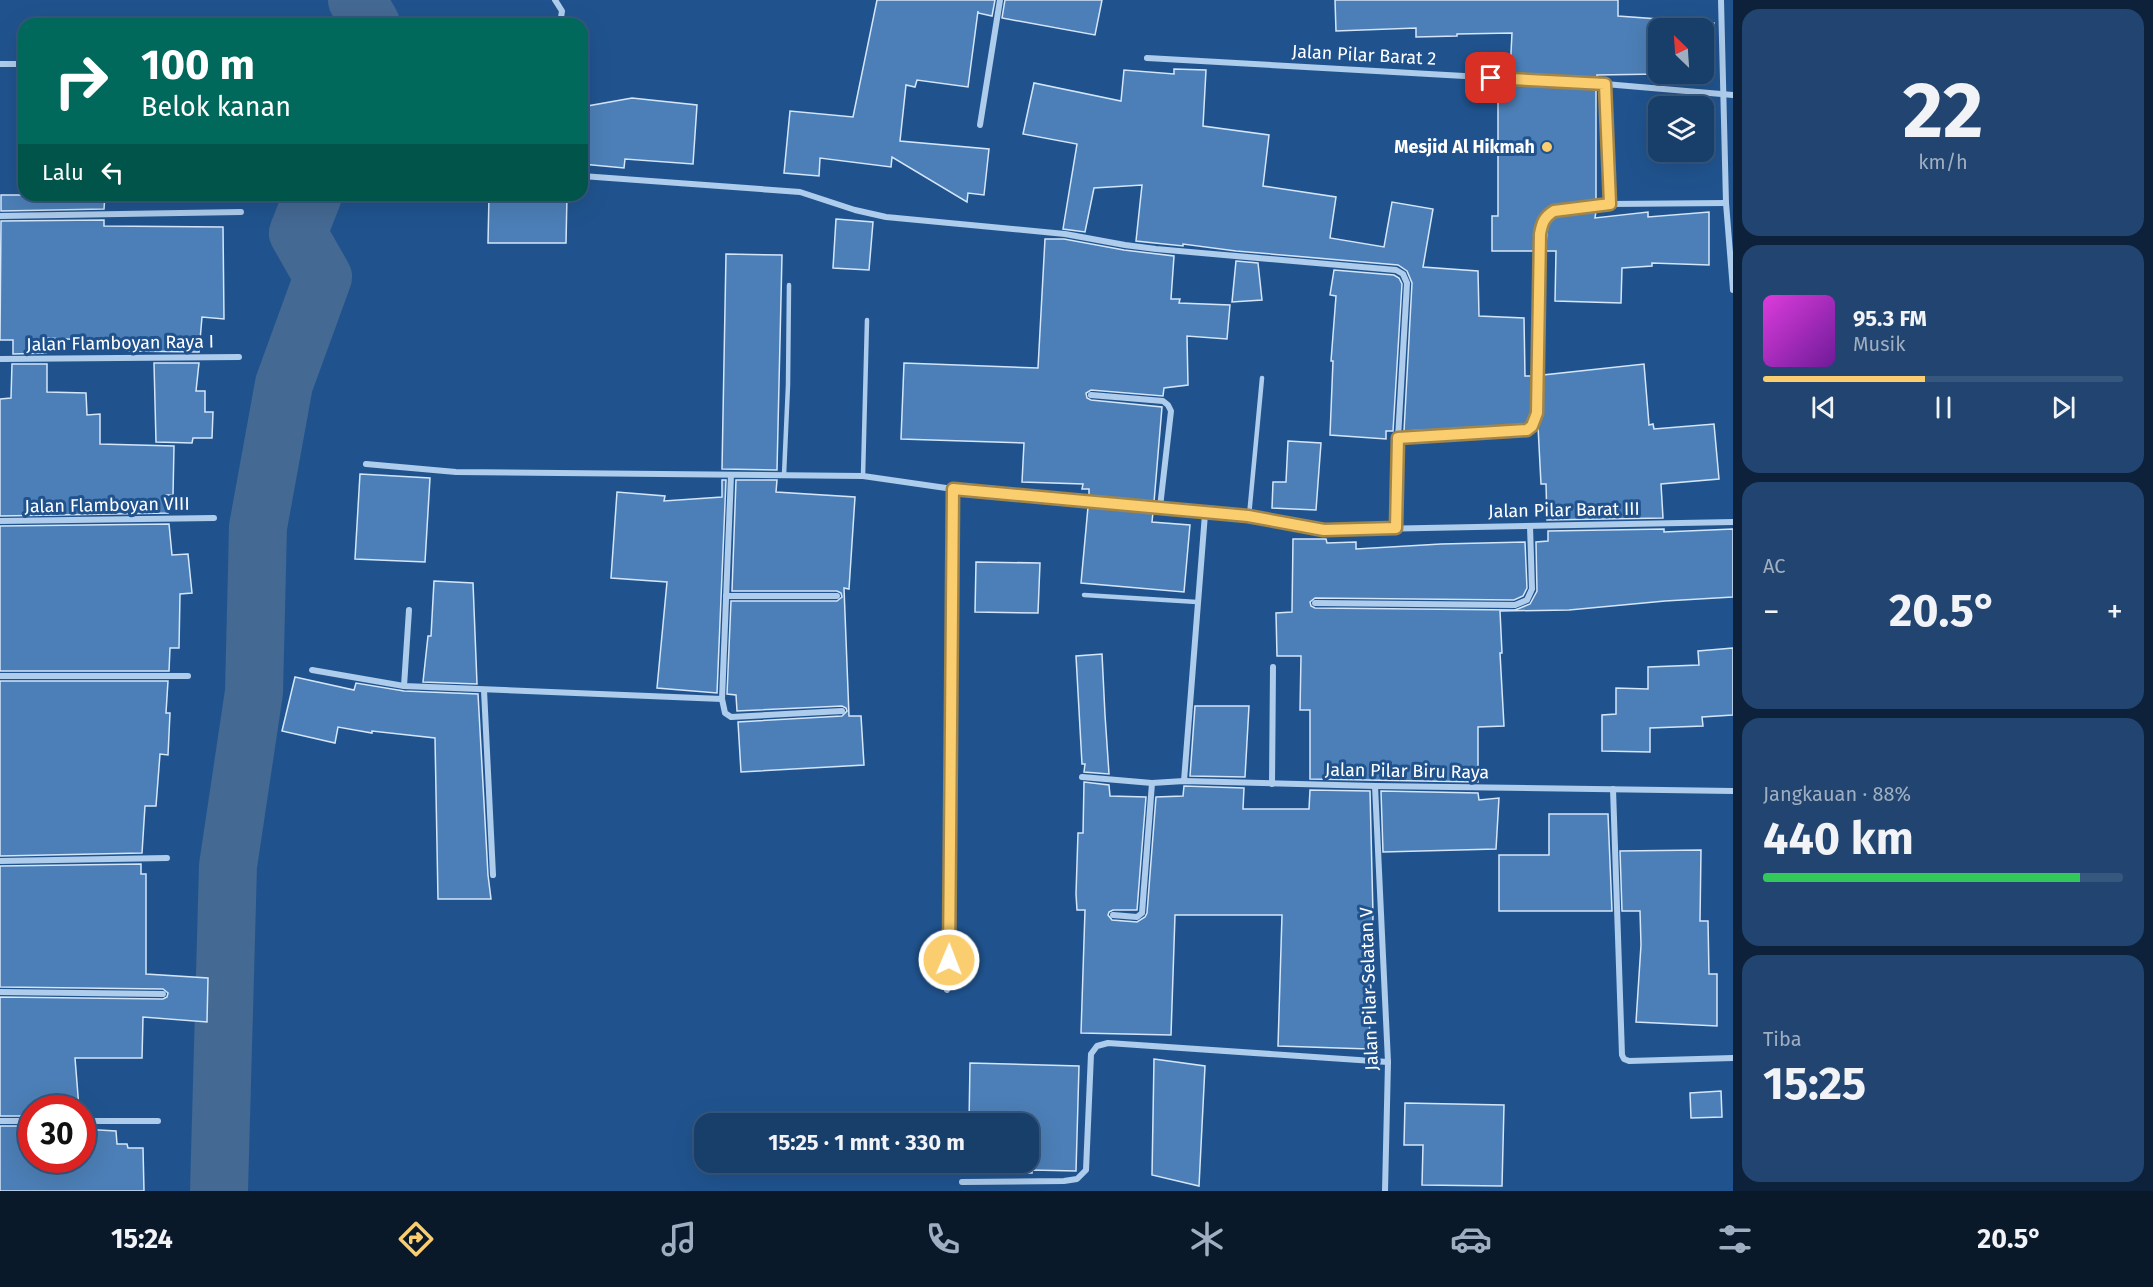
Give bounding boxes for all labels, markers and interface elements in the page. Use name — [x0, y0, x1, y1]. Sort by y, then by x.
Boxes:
north arrow — [1648, 18, 1714, 84]
map controls — [1648, 18, 1714, 162]
text: 100 m — [141, 40, 255, 90]
street label: Jalan Pilar Barat 2 — [1291, 40, 1437, 70]
icon: right — [42, 42, 120, 120]
pin — [1465, 52, 1516, 103]
icon: arrive — [1474, 61, 1507, 94]
text: 22 — [1903, 64, 1983, 158]
text: Belok kanan — [141, 91, 291, 123]
button: layers — [1648, 96, 1714, 162]
place label: Mesjid Al Hikmah — [1394, 136, 1535, 158]
marker: Mesjid Al Hikmah — [1540, 140, 1554, 154]
text: km/h — [1918, 150, 1968, 174]
icon: left — [96, 156, 129, 189]
text: Lalu — [42, 159, 84, 186]
text: 95.3 FM — [1853, 305, 1927, 332]
street label: Jalan Flamboyan Raya I — [26, 330, 214, 356]
text: Musik — [1853, 332, 1905, 356]
icon: previous — [1807, 391, 1840, 424]
icon: pause — [1927, 391, 1960, 424]
icon: next — [2047, 391, 2080, 424]
street label: Jalan Flamboyan VIII — [24, 493, 190, 517]
street label: Jalan Pilar Barat III — [1488, 498, 1640, 522]
text: AC — [1763, 554, 1785, 578]
text: 20.5° — [1889, 584, 1997, 638]
text: − — [1763, 592, 1780, 632]
text: + — [2107, 592, 2123, 632]
street label: Jalan Pilar Biru Raya — [1325, 759, 1489, 783]
text: Jangkauan · 88% — [1763, 782, 1911, 806]
text: 440 km — [1763, 812, 1914, 866]
street label: Jalan Pilar Selatan V — [1355, 907, 1383, 1071]
position arrow — [917, 928, 981, 992]
text: Tiba — [1763, 1027, 1802, 1051]
text: 15:25 — [1763, 1057, 1866, 1111]
speed limit sign: 30 — [18, 1095, 96, 1173]
text: 15:25 · 1 mnt · 330 m — [768, 1129, 965, 1156]
icon: directions — [395, 1218, 437, 1260]
icon: music — [658, 1218, 700, 1260]
icon: phone — [922, 1218, 964, 1260]
icon: climate — [1186, 1218, 1228, 1260]
icon: car — [1450, 1218, 1492, 1260]
icon: filters — [1714, 1218, 1756, 1260]
text: 15:24 — [111, 1223, 173, 1255]
text: 20.5° — [1977, 1223, 2042, 1255]

